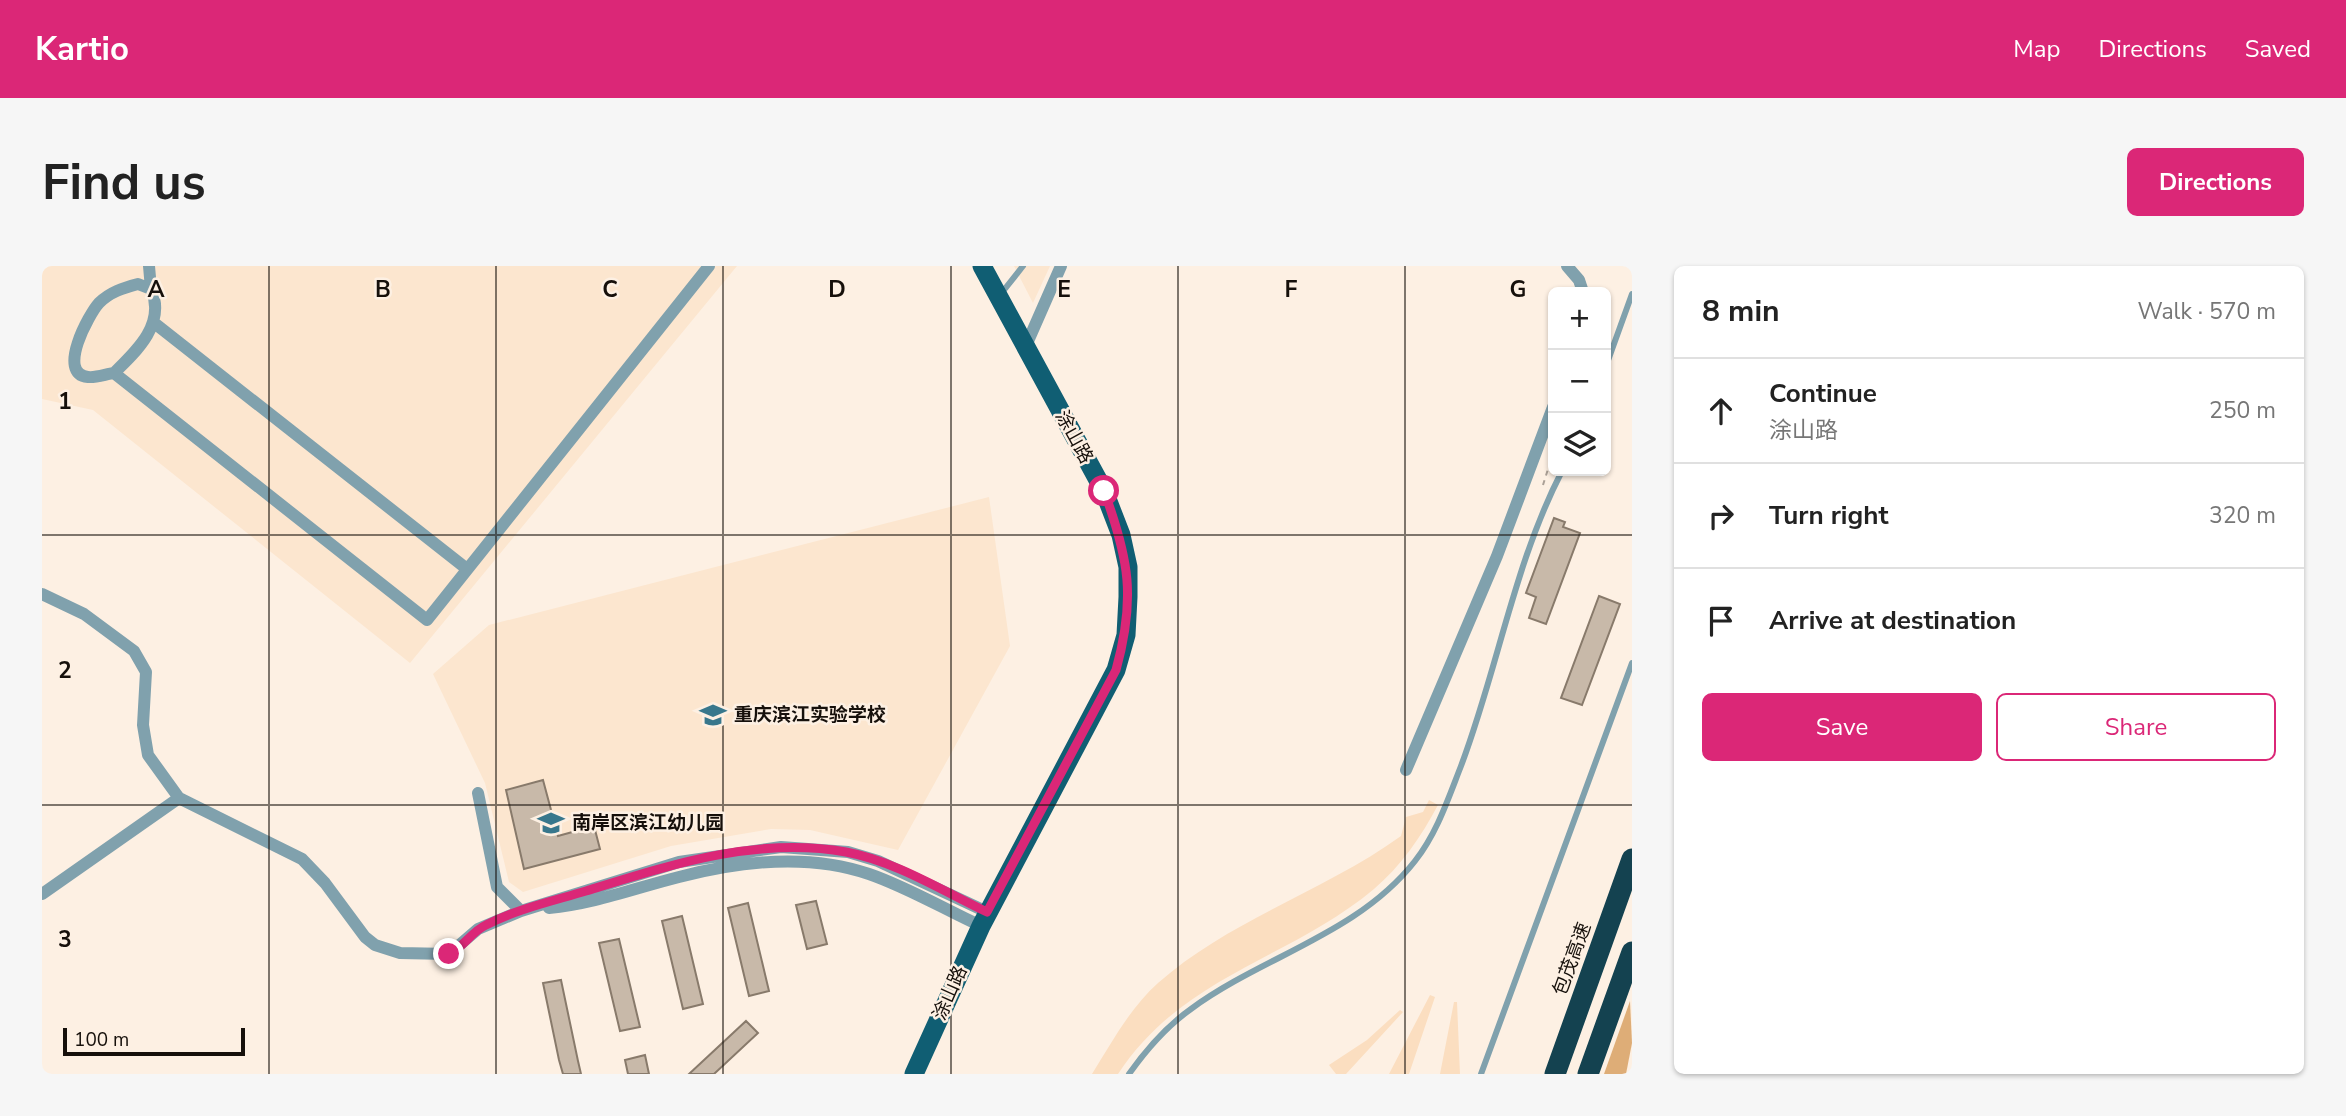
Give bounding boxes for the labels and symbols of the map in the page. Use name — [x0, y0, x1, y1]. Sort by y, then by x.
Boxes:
text: A — [147, 274, 165, 305]
text: B — [375, 274, 391, 305]
text: C — [602, 274, 618, 305]
text: D — [828, 274, 846, 305]
text: E — [1057, 274, 1071, 305]
text: F — [1285, 274, 1298, 305]
text: G — [1510, 274, 1526, 305]
text: 1 — [58, 386, 72, 417]
street label: 涂山路 — [1049, 406, 1099, 468]
route start — [1088, 475, 1119, 506]
text: 2 — [58, 655, 72, 686]
school or university icon: 重庆滨江实验学校 — [698, 700, 728, 730]
place label: 重庆滨江实验学校 — [734, 702, 886, 728]
school or university icon: 南岸区滨江幼儿园 — [536, 808, 566, 838]
place label: 南岸区滨江幼儿园 — [572, 810, 724, 836]
street label: 包茂高速 — [1547, 919, 1597, 999]
text: 3 — [58, 924, 72, 955]
route end — [433, 938, 464, 969]
street label: 涂山路 — [927, 962, 973, 1024]
scale bar — [63, 1025, 245, 1057]

